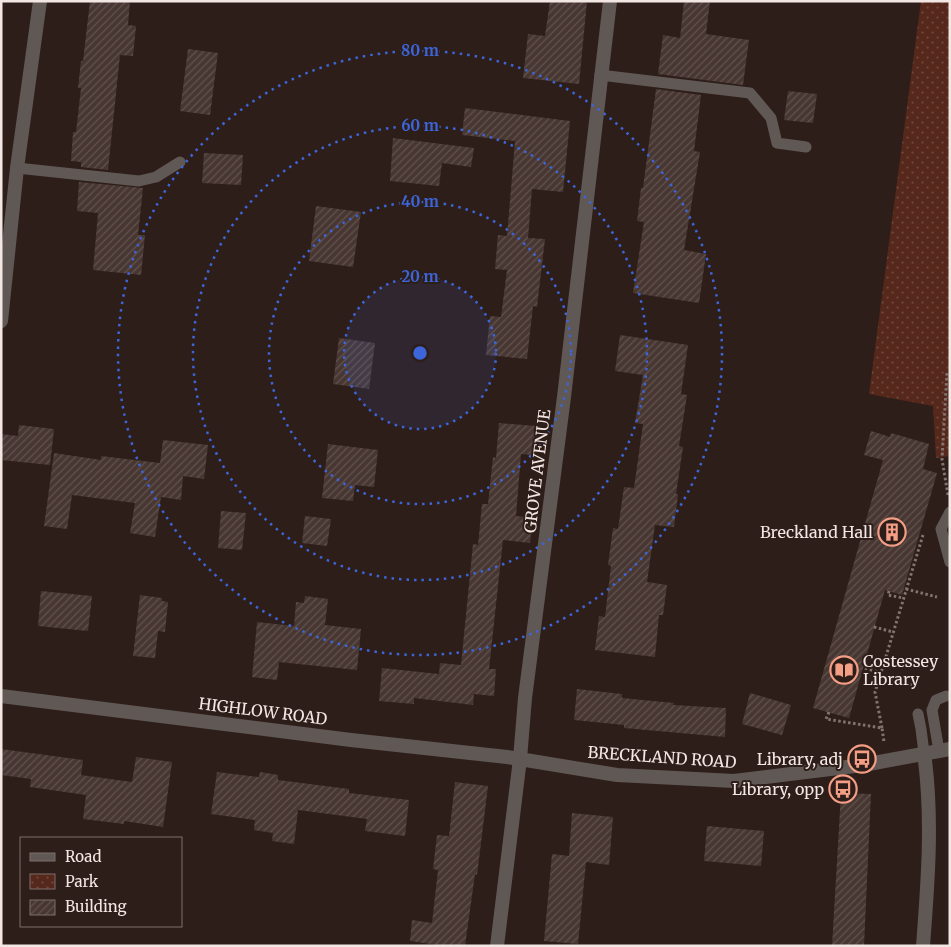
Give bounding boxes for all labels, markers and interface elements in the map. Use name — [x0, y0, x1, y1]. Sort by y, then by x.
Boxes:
text: 80 m — [401, 41, 439, 60]
text: 60 m — [401, 116, 439, 135]
text: 40 m — [401, 192, 439, 211]
text: 20 m — [401, 267, 439, 286]
centre of rings — [411, 344, 429, 362]
street label: GROVE AVENUE — [520, 407, 555, 534]
building icon: Breckland Hall — [877, 517, 907, 547]
place label: Breckland Hall — [760, 522, 873, 542]
place label: Costessey Library — [863, 651, 939, 689]
library icon: Costessey Library — [829, 655, 859, 685]
street label: HIGHLOW ROAD — [198, 693, 328, 729]
street label: BRECKLAND ROAD — [587, 742, 737, 772]
bus stop icon: Library, adj — [847, 744, 877, 774]
place label: Library, adj — [757, 749, 843, 769]
bus stop icon: Library, opp — [828, 774, 858, 804]
place label: Library, opp — [732, 779, 824, 799]
legend — [20, 837, 182, 927]
text: Road — [65, 847, 101, 866]
text: Park — [65, 872, 99, 891]
text: Building — [65, 897, 127, 916]

